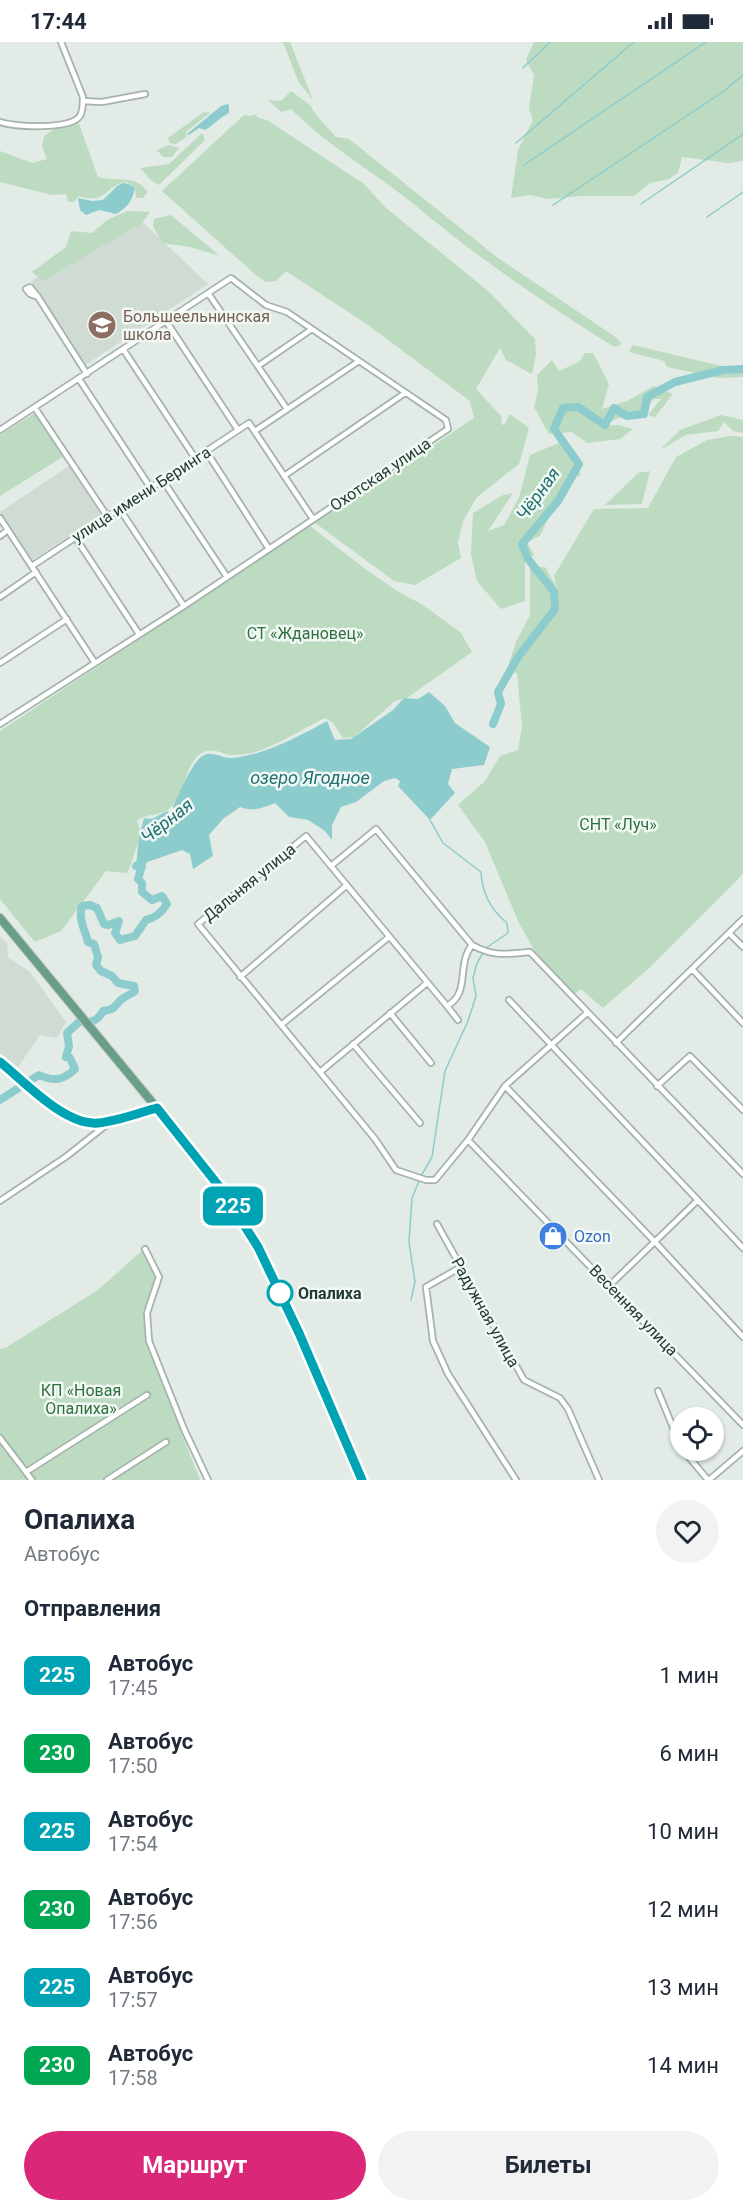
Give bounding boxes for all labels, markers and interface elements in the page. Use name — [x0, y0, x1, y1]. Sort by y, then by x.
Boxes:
text: 17:44 — [30, 9, 87, 34]
place label: Большеельнинская школа — [123, 307, 270, 344]
school or university icon: Большеельнинская школа — [86, 309, 118, 341]
street label: Охотская улица — [326, 434, 434, 515]
street label: улица имени Беринга — [68, 443, 214, 546]
water label: Чёрная — [511, 463, 564, 524]
park label: СТ «Ждановец» — [247, 624, 363, 643]
water label: озеро Ягодное — [250, 767, 370, 788]
water label: Чёрная — [137, 794, 197, 847]
park label: СНТ «Луч» — [579, 815, 657, 834]
street label: Дальняя улица — [199, 839, 299, 925]
line badge: 225 — [198, 1186, 268, 1226]
text: 225 — [215, 1194, 251, 1218]
shop icon: Ozon — [537, 1220, 569, 1252]
place label: Ozon — [574, 1227, 611, 1246]
street label: Радужная улица — [447, 1254, 524, 1371]
street label: Весенняя улица — [585, 1261, 682, 1360]
marker: Опалиха — [267, 1280, 293, 1306]
place label: Опалиха — [298, 1284, 362, 1303]
park label: КП «Новая Опалиха» — [41, 1381, 121, 1418]
map controls — [670, 1407, 724, 1461]
button: locate — [670, 1407, 724, 1461]
button: heart — [656, 1500, 719, 1563]
text: Опалиха — [24, 1503, 135, 1536]
text: Автобус — [24, 1542, 100, 1566]
text: Отправления — [24, 1596, 161, 1621]
text: Автобус — [108, 1651, 193, 1676]
text: 225 — [39, 1663, 75, 1687]
text: 1 мин — [659, 1663, 719, 1688]
text: 17:45 — [108, 1676, 158, 1700]
text: Автобус — [108, 1729, 193, 1754]
text: 230 — [39, 1741, 75, 1765]
text: 6 мин — [659, 1741, 719, 1766]
text: 17:50 — [108, 1754, 158, 1778]
text: Автобус — [108, 1807, 193, 1832]
text: 225 — [39, 1819, 75, 1843]
text: 10 мин — [647, 1819, 719, 1844]
text: 17:54 — [108, 1832, 158, 1856]
text: Автобус — [108, 1885, 193, 1910]
text: 230 — [39, 1897, 75, 1921]
text: 12 мин — [647, 1897, 719, 1922]
text: 17:56 — [108, 1910, 158, 1934]
text: Автобус — [108, 1963, 193, 1988]
text: 225 — [39, 1975, 75, 1999]
text: 13 мин — [647, 1975, 719, 2000]
text: 17:57 — [108, 1988, 158, 2012]
text: Автобус — [108, 2041, 193, 2066]
text: 230 — [39, 2053, 75, 2077]
text: 14 мин — [647, 2053, 719, 2078]
text: 17:58 — [108, 2066, 158, 2090]
button: Маршрут — [24, 2131, 366, 2200]
button: Билеты — [378, 2131, 719, 2200]

